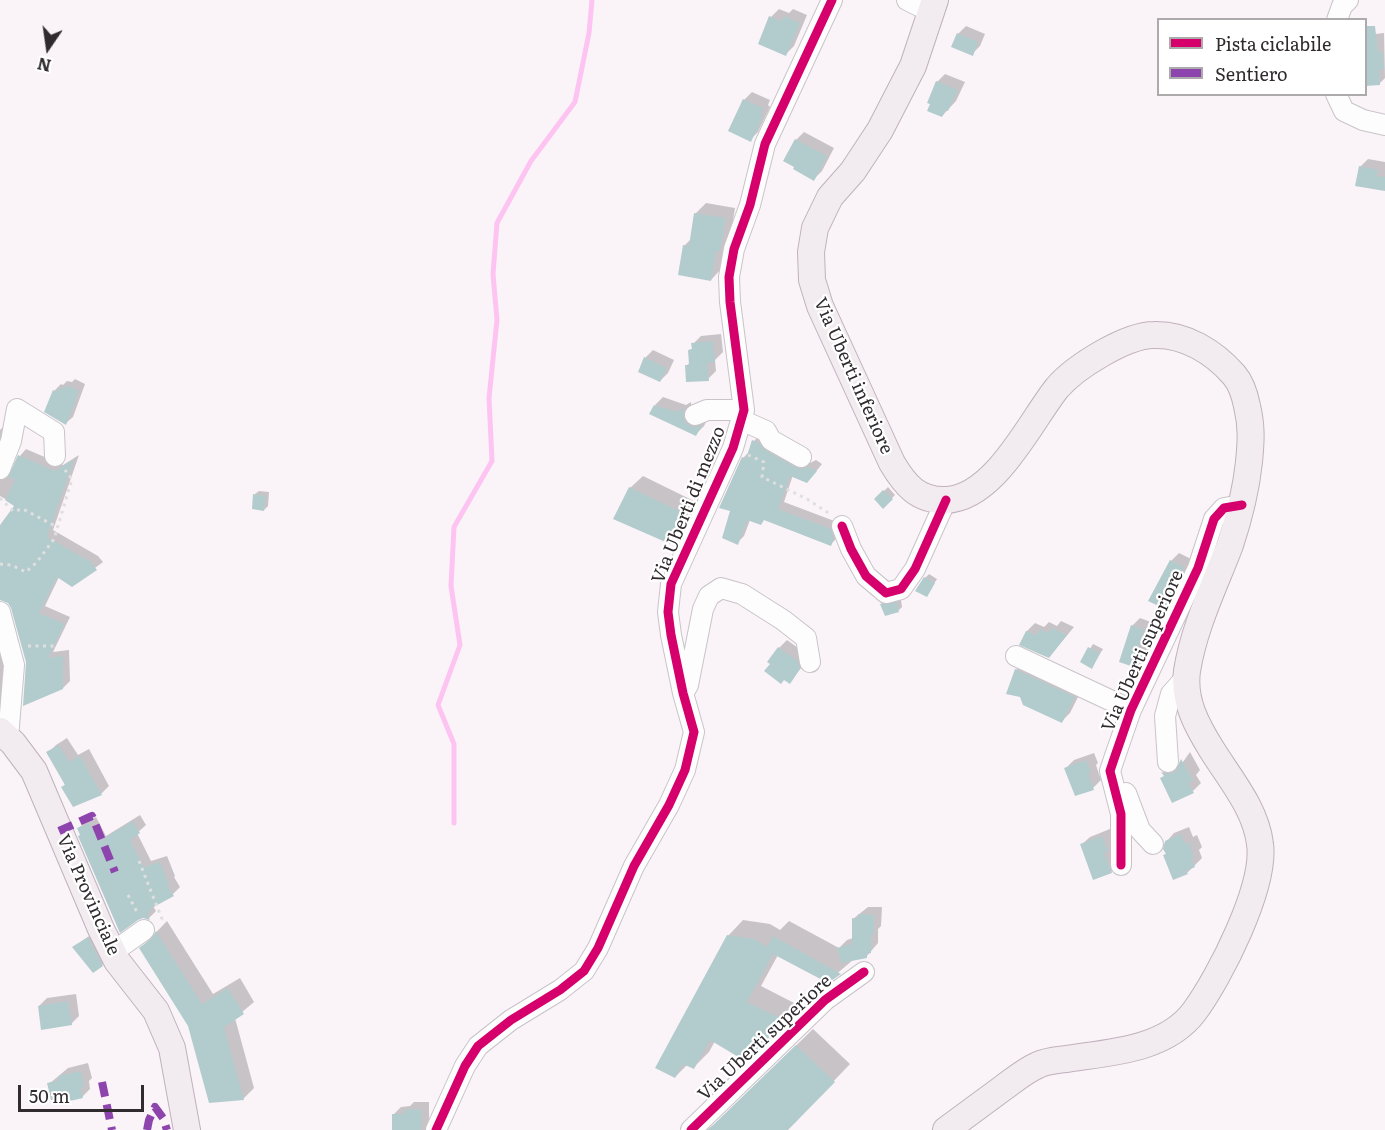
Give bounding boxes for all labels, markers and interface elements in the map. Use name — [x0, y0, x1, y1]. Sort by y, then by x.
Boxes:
north arrow — [18, 18, 78, 78]
legend — [1157, 18, 1367, 96]
text: Pista ciclabile — [1215, 30, 1331, 57]
text: N — [35, 52, 53, 79]
text: Sentiero — [1215, 60, 1288, 87]
street label: Via Uberti inferiore — [809, 295, 897, 457]
street label: Via Uberti di mezzo — [648, 423, 730, 587]
street label: Via Uberti superiore — [1098, 567, 1188, 735]
street label: Via Provinciale — [52, 831, 124, 959]
street label: Via Uberti superiore — [694, 971, 836, 1105]
scale bar — [21, 1073, 147, 1111]
text: 50 m — [29, 1082, 70, 1109]

